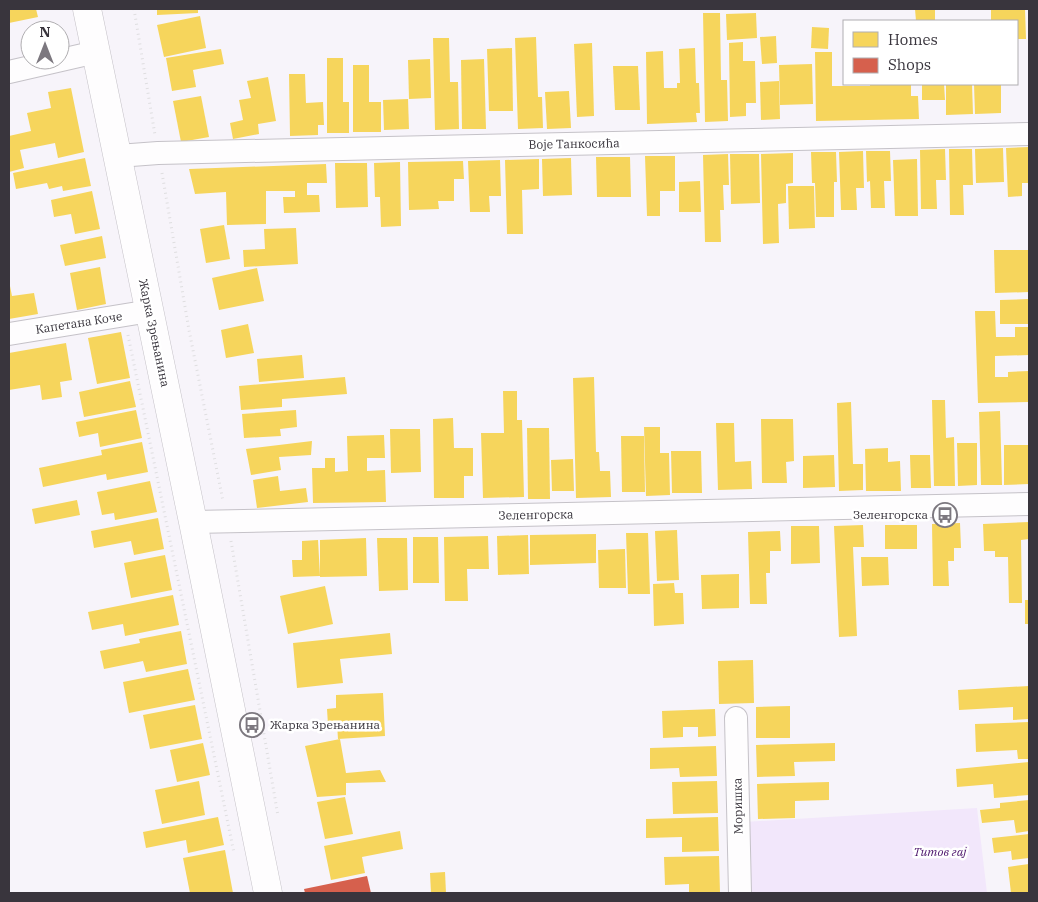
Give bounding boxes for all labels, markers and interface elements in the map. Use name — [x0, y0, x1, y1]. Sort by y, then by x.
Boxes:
north arrow — [20, 20, 70, 70]
legend — [843, 20, 1018, 85]
text: N — [39, 23, 51, 41]
text: Homes — [888, 30, 938, 49]
text: Shops — [888, 55, 931, 74]
street label: Воје Танкосића — [528, 135, 620, 152]
street label: Жарка Зрењанина — [136, 277, 173, 389]
street label: Капетана Коче — [34, 308, 123, 337]
bus stop icon: Зеленгорска — [932, 502, 958, 528]
street label: Зеленгорска — [498, 506, 574, 523]
place label: Зеленгорска — [853, 507, 928, 522]
bus stop icon: Жарка Зрењанина — [239, 712, 265, 738]
place label: Жарка Зрењанина — [270, 717, 381, 732]
street label: Моришка — [730, 777, 745, 834]
park label: Титов гај — [913, 844, 967, 859]

